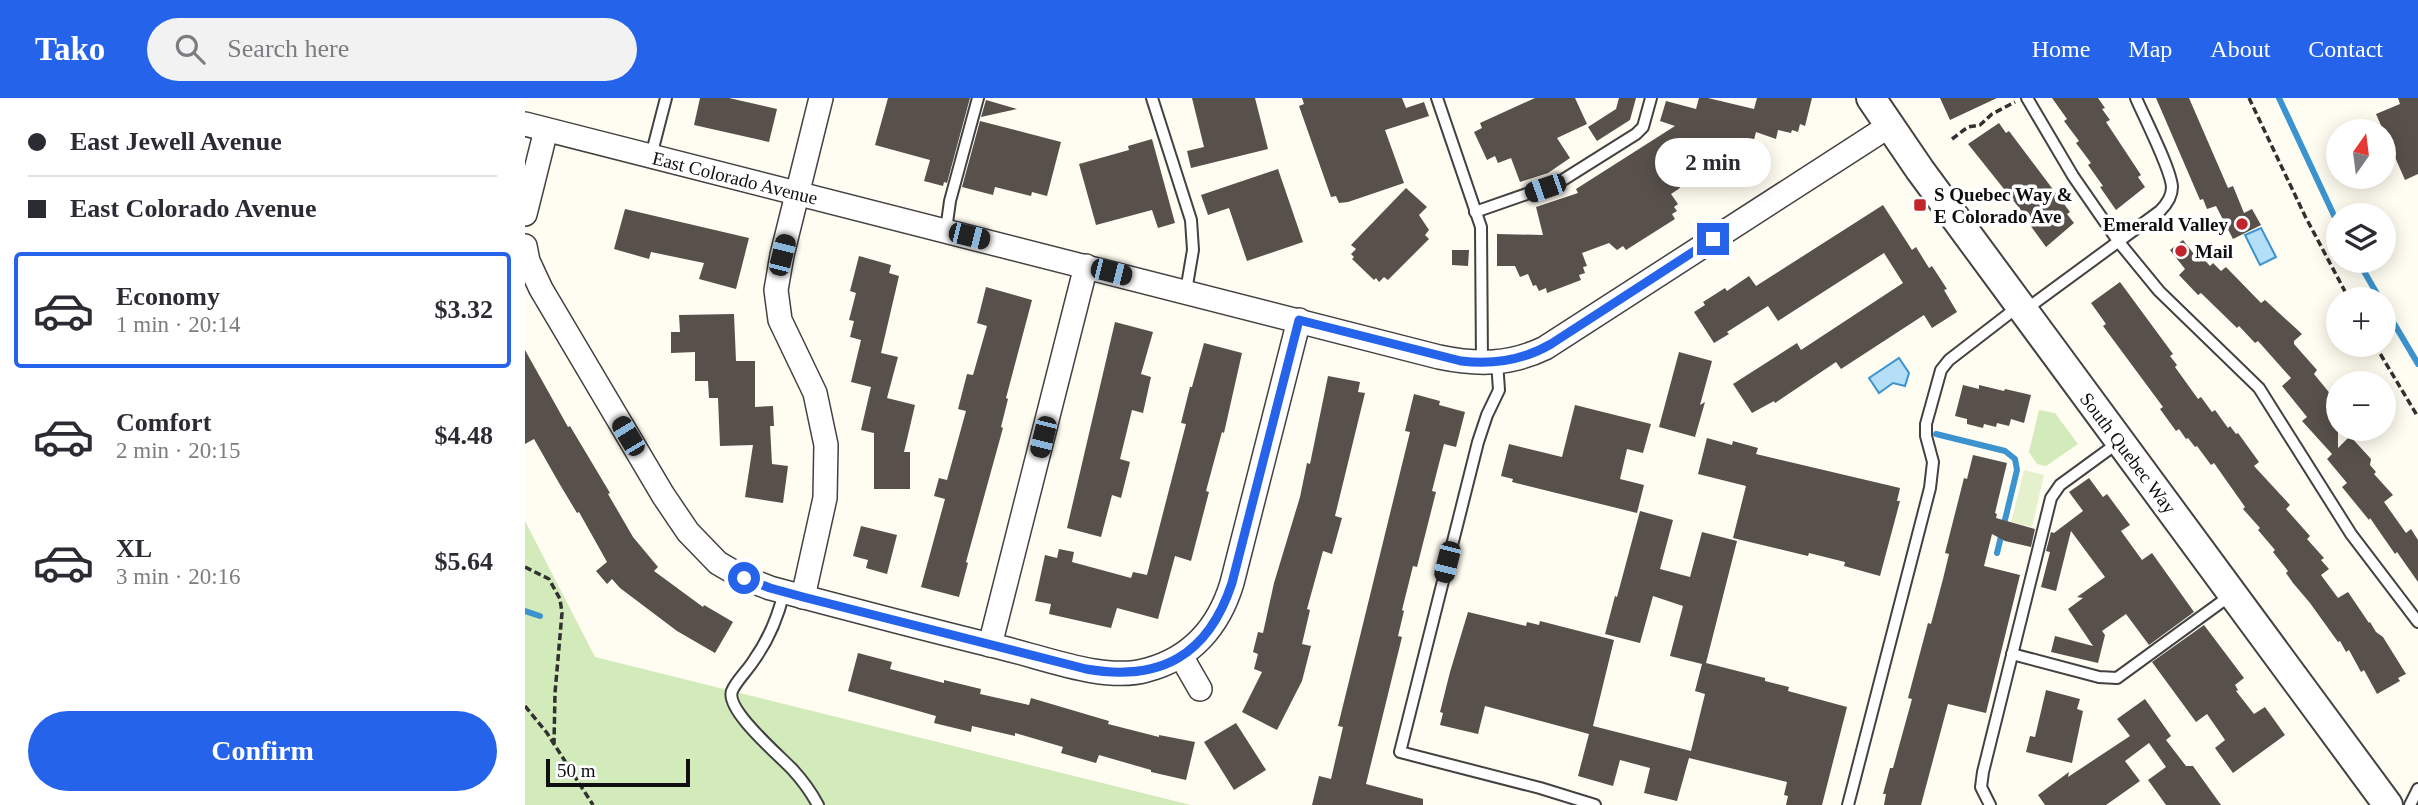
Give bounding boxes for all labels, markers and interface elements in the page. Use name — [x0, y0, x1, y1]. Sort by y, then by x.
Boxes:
search box — [147, 18, 637, 81]
icon: search — [171, 30, 209, 68]
text: Tako — [35, 31, 105, 67]
text: Search here — [227, 34, 349, 63]
text: Home — [2032, 36, 2090, 62]
text: Map — [2128, 36, 2172, 62]
text: About — [2210, 36, 2270, 62]
text: Contact — [2308, 36, 2383, 62]
north arrow — [2326, 119, 2396, 189]
map controls — [2326, 119, 2396, 441]
text: East Jewell Avenue — [70, 127, 282, 156]
callout: 2 min — [1655, 138, 1771, 186]
street label: East Colorado Avenue — [650, 147, 820, 209]
text: 2 min — [1685, 150, 1741, 175]
car — [1522, 171, 1569, 205]
place label: S Quebec Way & E Colorado Ave — [1934, 184, 2072, 227]
text: East Colorado Avenue — [70, 194, 317, 223]
marker: S Quebec Way & E Colorado Ave — [1912, 197, 1928, 213]
button: layers — [2326, 203, 2396, 273]
place label: Emerald Valley — [2103, 214, 2228, 235]
marker: Emerald Valley — [2234, 216, 2250, 232]
car — [947, 221, 992, 251]
route end — [1697, 223, 1729, 255]
car — [767, 232, 798, 278]
place label: Mail — [2195, 241, 2233, 262]
marker: Mail — [2173, 243, 2189, 259]
car — [1089, 257, 1134, 287]
icon: car — [32, 279, 95, 342]
text: Economy — [116, 282, 220, 311]
button: + — [2326, 287, 2396, 357]
text: $3.32 — [435, 295, 493, 324]
text: 1 min · 20:14 — [116, 312, 241, 337]
button: − — [2326, 371, 2396, 441]
street label: South Quebec Way — [2076, 388, 2181, 518]
icon: car — [32, 405, 95, 468]
text: Comfort — [116, 408, 211, 437]
car — [609, 413, 648, 459]
car — [1028, 414, 1059, 460]
text: $4.48 — [435, 421, 493, 450]
text: 2 min · 20:15 — [116, 438, 241, 463]
icon: car — [32, 531, 95, 594]
text: XL — [116, 534, 152, 563]
car — [1432, 539, 1463, 585]
text: $5.64 — [435, 547, 493, 576]
route start — [728, 562, 760, 594]
text: 3 min · 20:16 — [116, 564, 241, 589]
button: Confirm — [28, 711, 497, 791]
scale bar — [546, 756, 689, 788]
text: 50 m — [557, 760, 596, 781]

